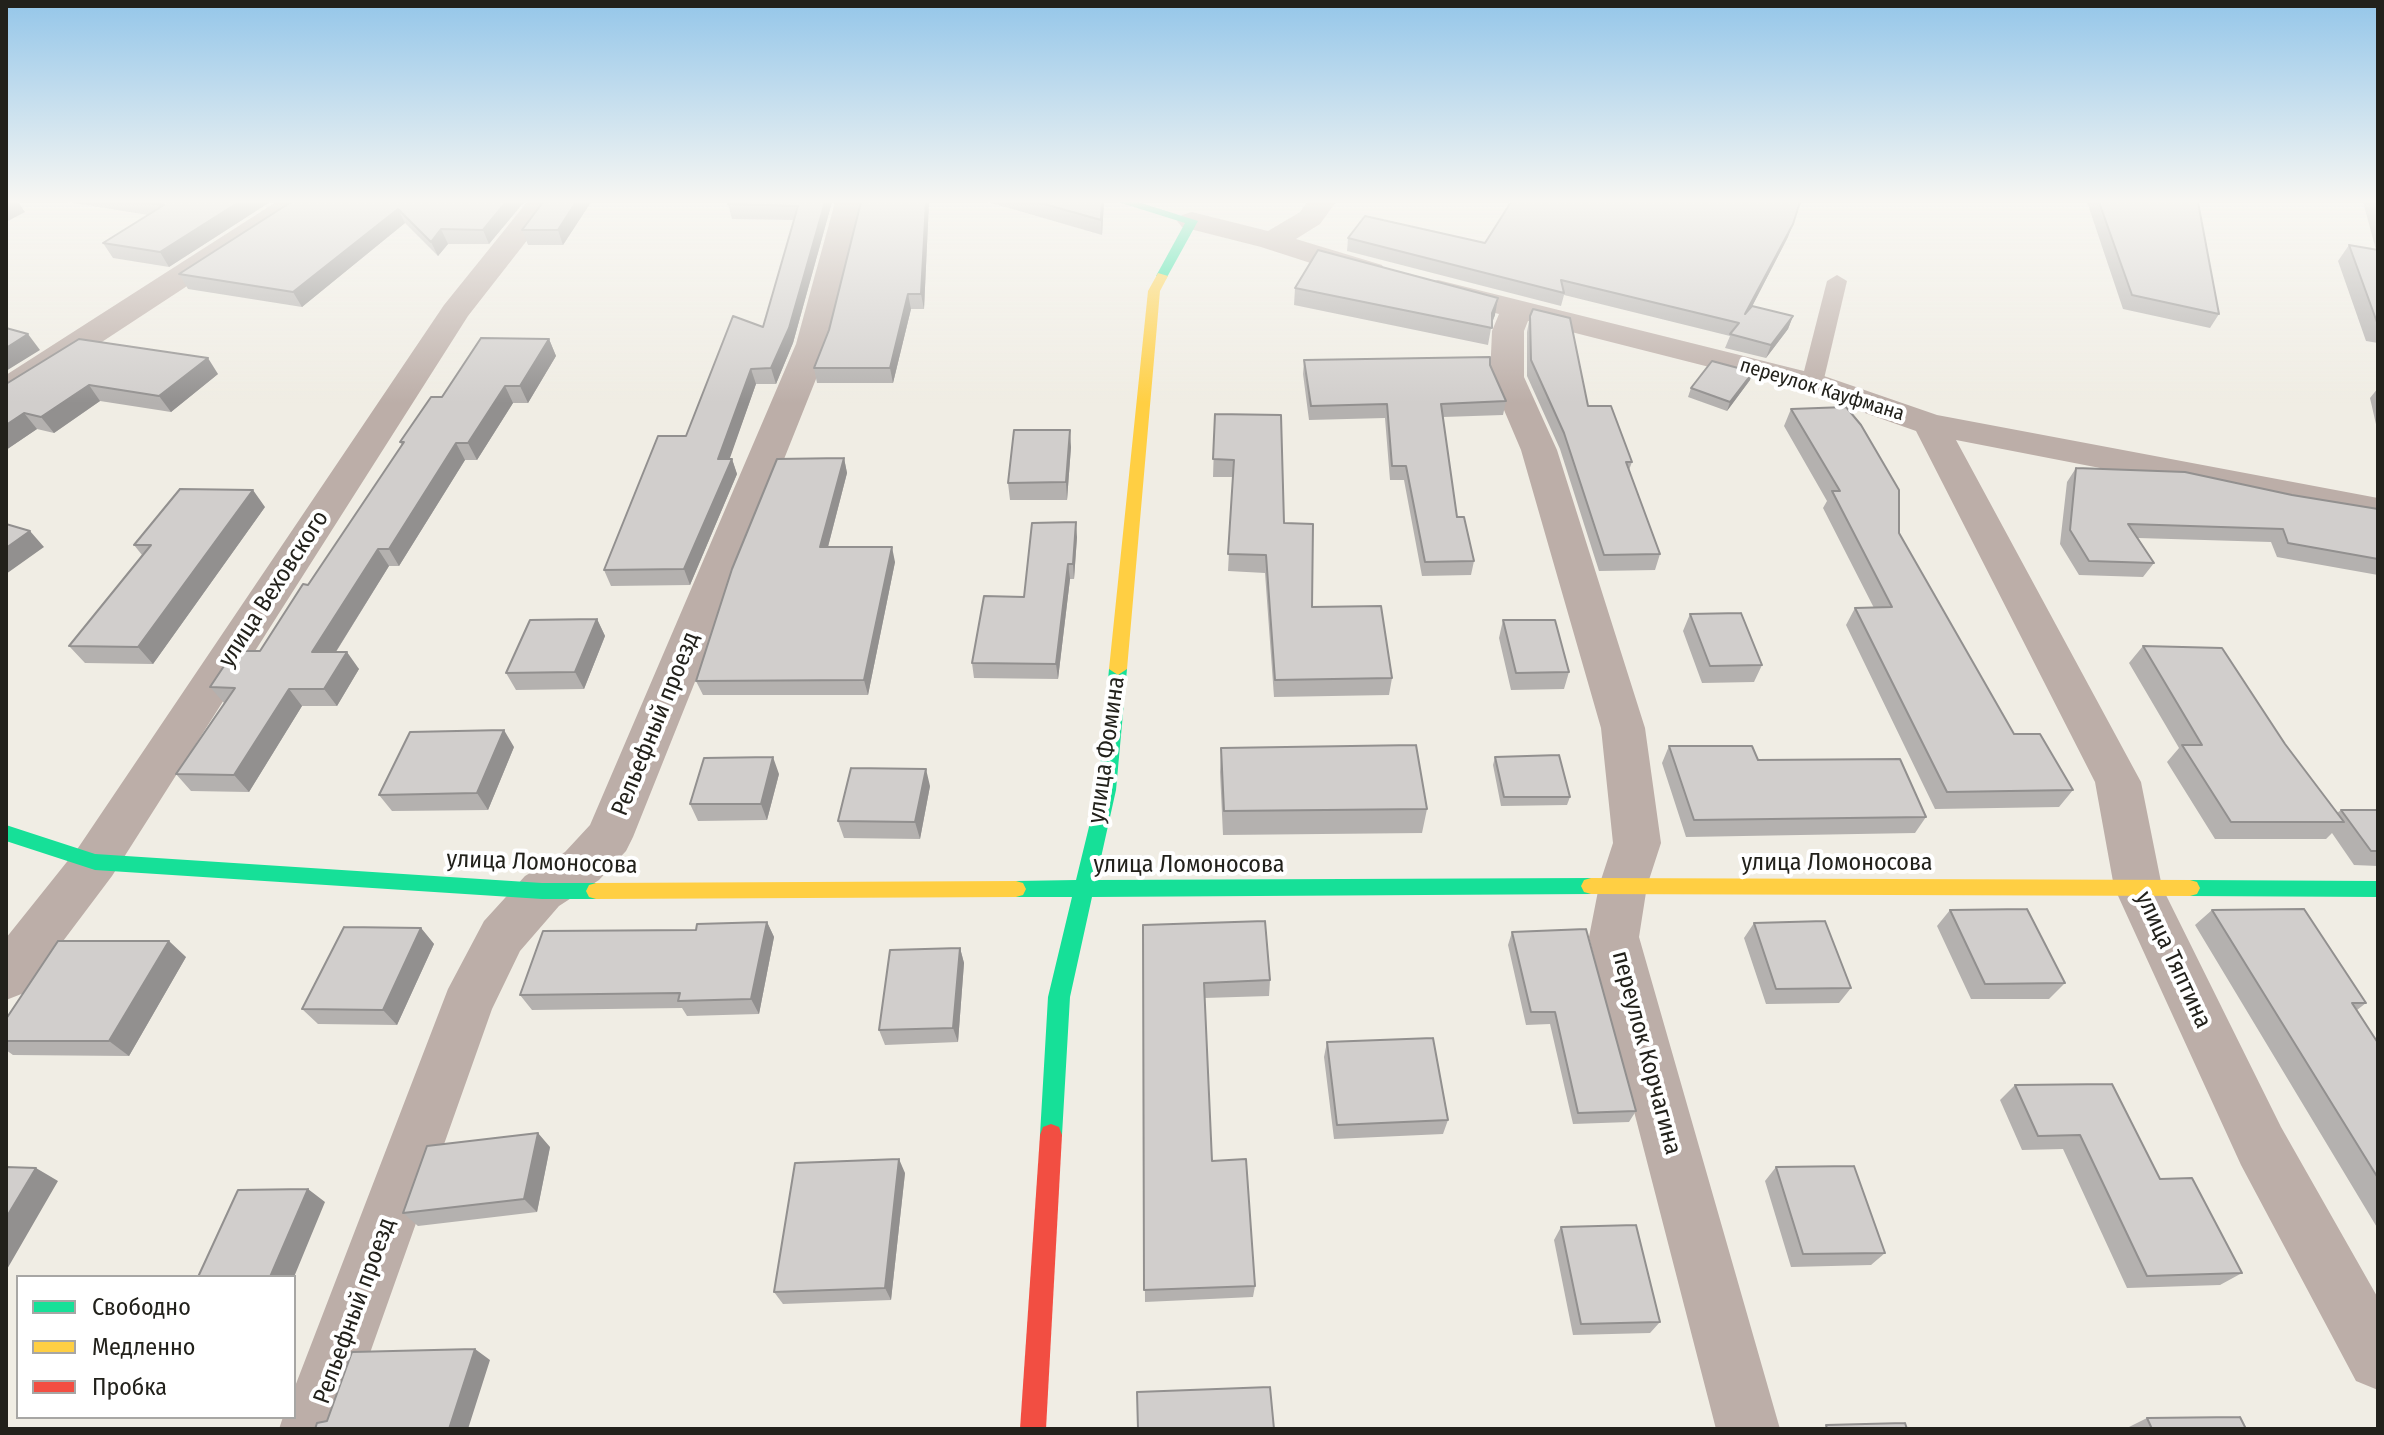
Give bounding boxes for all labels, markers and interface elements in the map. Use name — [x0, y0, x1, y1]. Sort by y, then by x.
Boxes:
street label: переулок Кауфмана — [1737, 354, 1907, 426]
street label: улица Веховского — [213, 505, 335, 673]
street label: Рельефный проезд — [606, 628, 706, 820]
street label: улица Фомина — [1082, 675, 1132, 825]
street label: улица Ломоносова — [446, 845, 638, 881]
street label: улица Ломоносова — [1741, 849, 1933, 877]
street label: улица Ломоносова — [1093, 851, 1285, 879]
street label: улица Тяптина — [2129, 887, 2217, 1033]
street label: переулок Корчагина — [1605, 948, 1687, 1158]
street label: Рельефный проезд — [308, 1214, 402, 1408]
legend — [16, 1275, 296, 1419]
text: Свободно — [92, 1293, 191, 1321]
text: Медленно — [92, 1333, 195, 1361]
text: Пробка — [92, 1373, 167, 1401]

